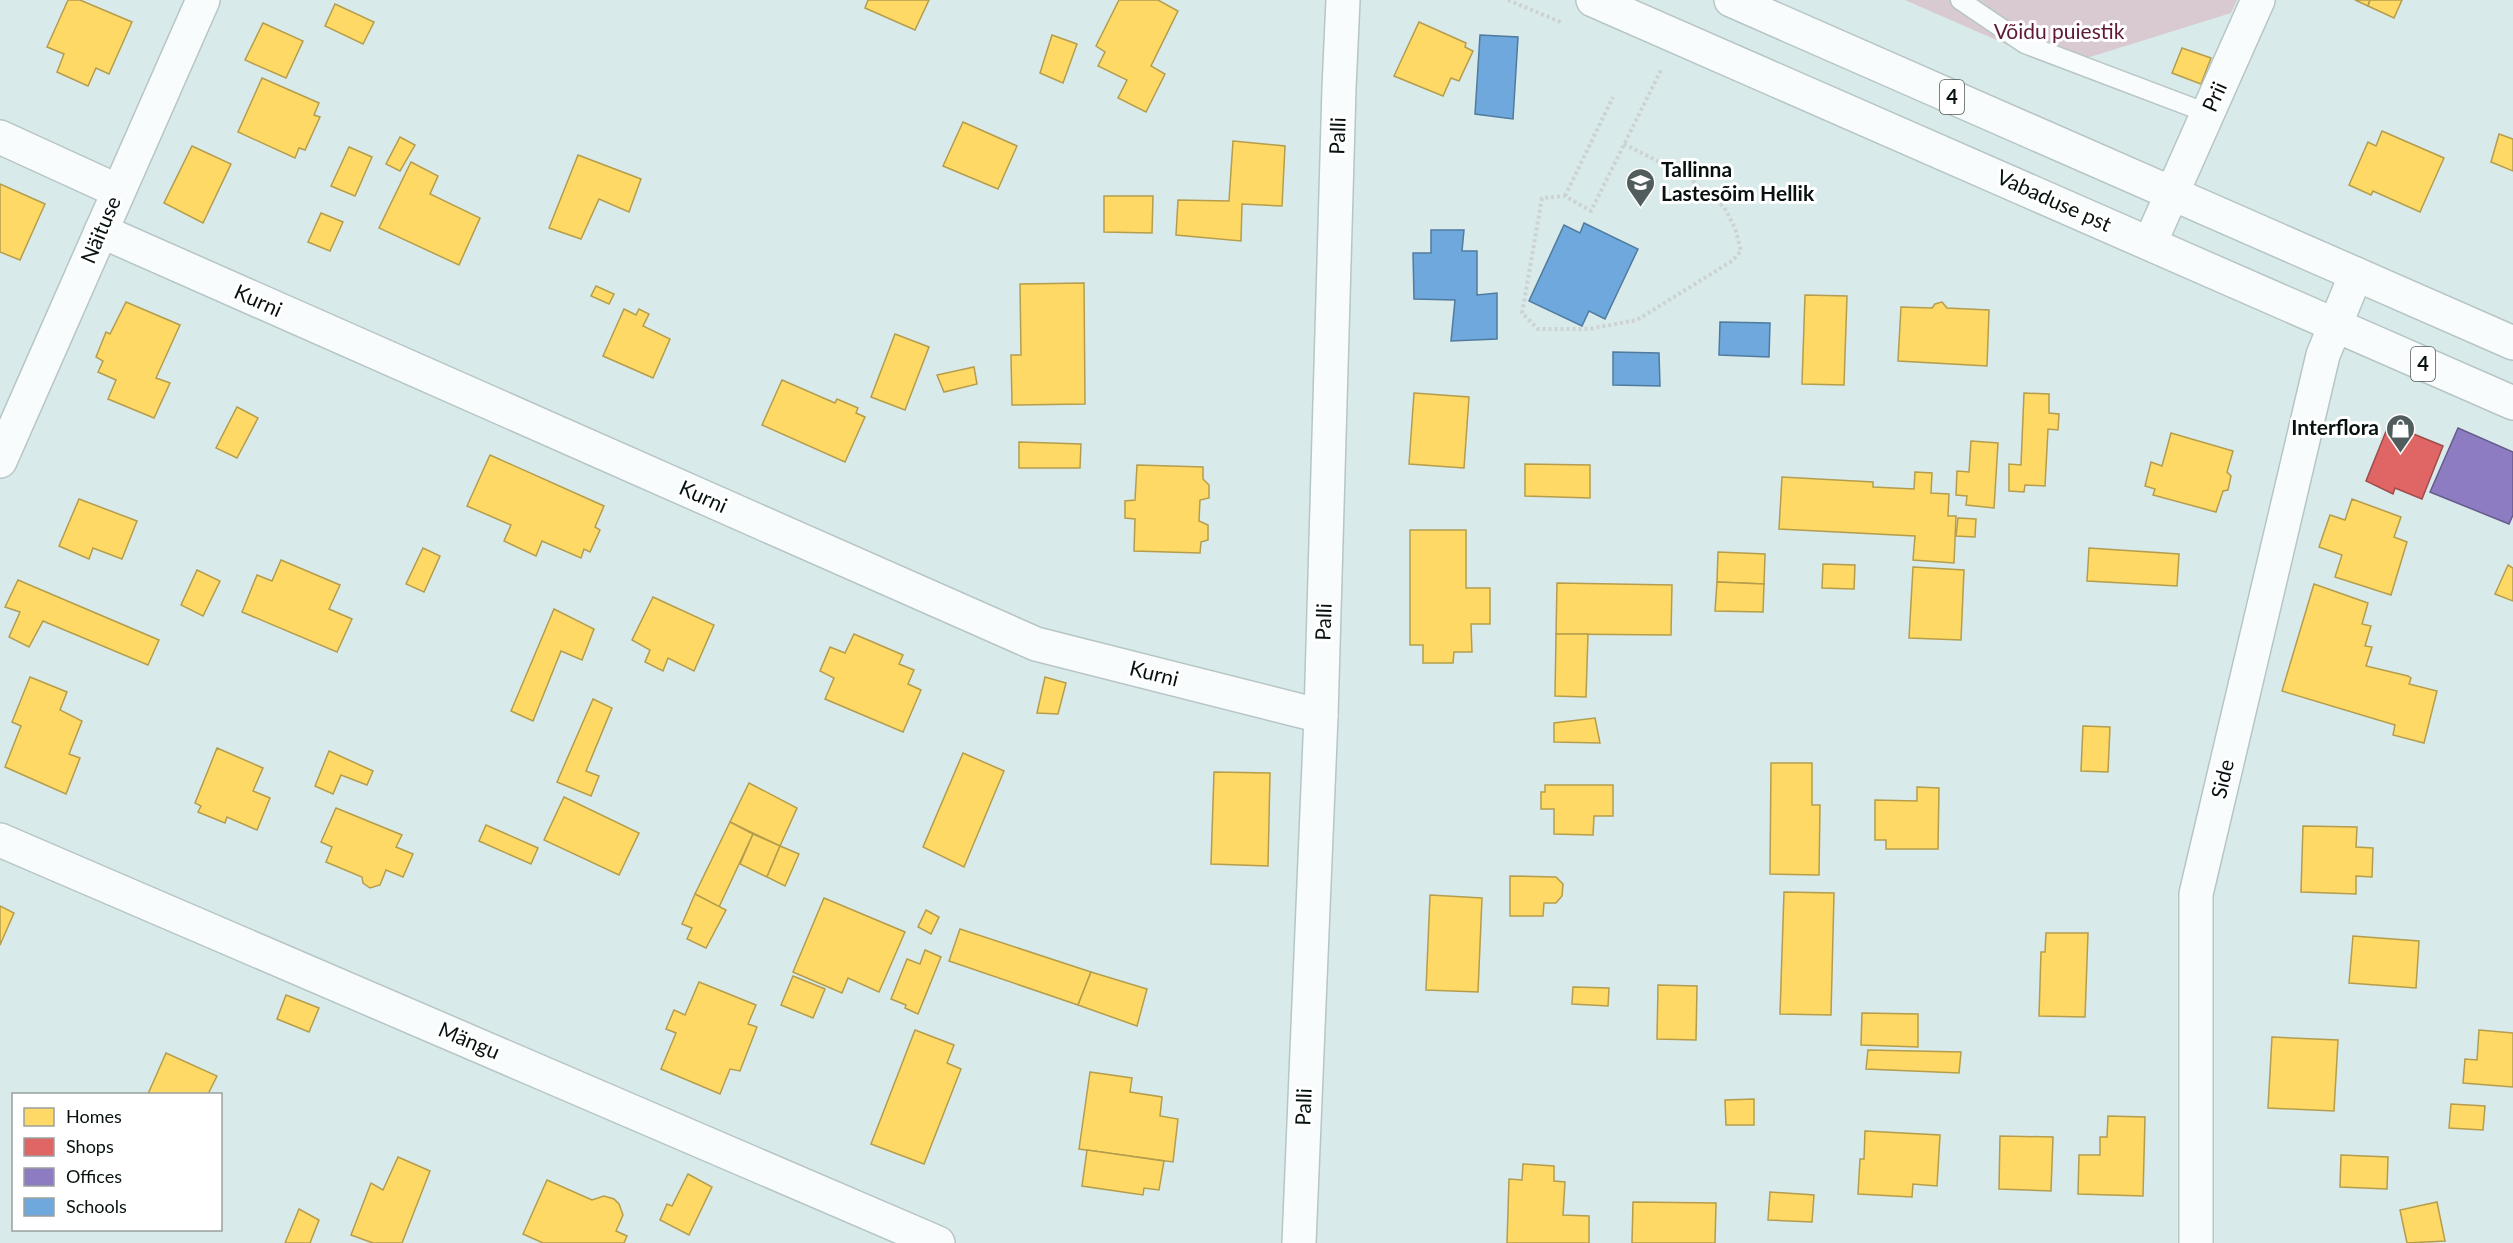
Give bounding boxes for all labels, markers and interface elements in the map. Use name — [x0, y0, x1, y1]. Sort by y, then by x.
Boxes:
park label: Võidu puiestik — [1994, 18, 2125, 43]
street label: Prii — [2196, 78, 2231, 115]
road number: 4 — [1940, 80, 1964, 114]
street label: Palli — [1323, 117, 1350, 155]
place label: Tallinna Lastesõim Hellik — [1661, 156, 1815, 205]
street label: Vabaduse pst — [1993, 163, 2116, 236]
school or university icon: Tallinna Lastesõim Hellik — [1624, 166, 1656, 208]
street label: Näituse — [74, 192, 125, 267]
street label: Kurni — [231, 278, 286, 321]
road number: 4 — [2411, 347, 2435, 381]
shop icon: Interflora — [2384, 412, 2416, 454]
place label: Interflora — [2291, 414, 2379, 439]
street label: Kurni — [676, 474, 731, 517]
street label: Palli — [1309, 603, 1336, 641]
street label: Kurni — [1127, 654, 1181, 691]
street label: Side — [2205, 757, 2238, 801]
street label: Mängu — [435, 1016, 504, 1064]
street label: Palli — [1289, 1088, 1316, 1126]
legend — [12, 1093, 222, 1231]
text: Homes — [66, 1105, 122, 1127]
text: Shops — [66, 1135, 114, 1157]
text: Offices — [66, 1165, 122, 1187]
text: Schools — [66, 1195, 127, 1217]

